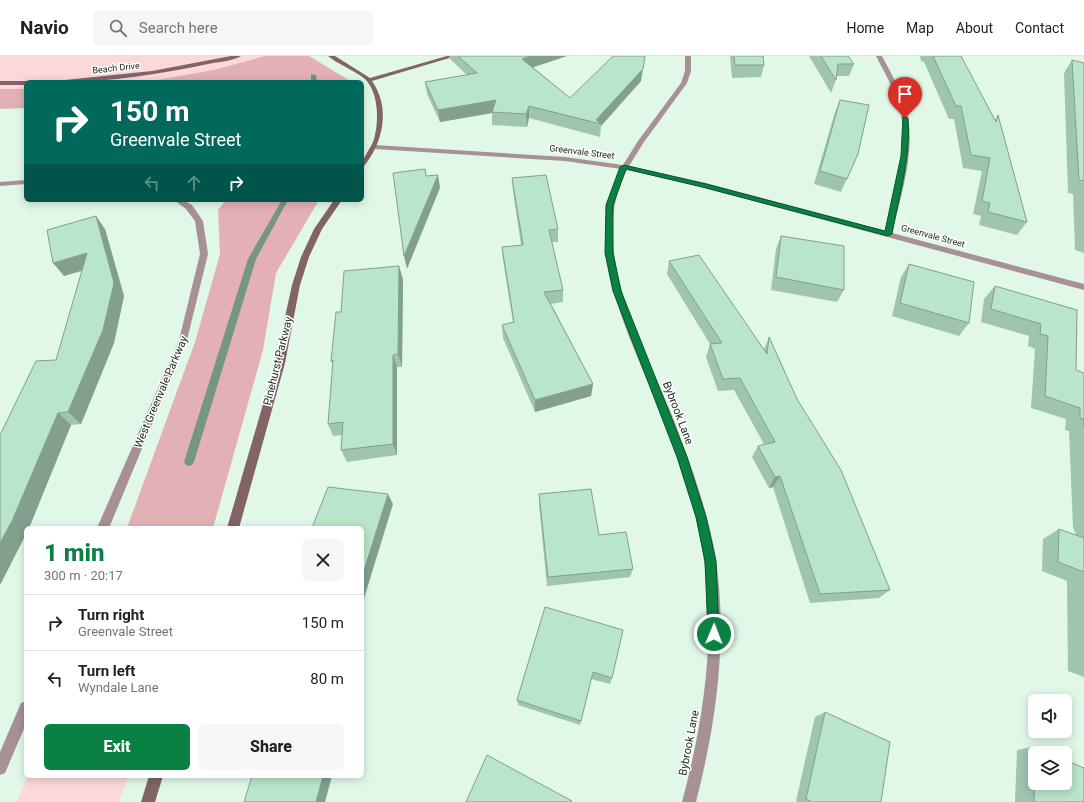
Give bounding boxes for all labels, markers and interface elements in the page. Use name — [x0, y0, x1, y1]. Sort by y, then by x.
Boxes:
search box — [93, 10, 373, 46]
text: Navio — [20, 16, 69, 39]
icon: search — [107, 17, 129, 39]
text: Search here — [139, 19, 218, 37]
text: Home — [846, 20, 884, 36]
text: Map — [906, 20, 934, 36]
text: About — [956, 20, 993, 36]
text: Contact — [1015, 20, 1064, 36]
street label: Beach Drive — [92, 61, 140, 75]
pin — [888, 77, 922, 118]
icon: arrive — [894, 83, 916, 105]
text: 150 m — [110, 95, 189, 128]
icon: right — [44, 96, 96, 148]
text: Greenvale Street — [110, 129, 241, 150]
street label: Greenvale Street — [549, 143, 615, 161]
icon: left — [141, 172, 163, 194]
icon: ahead — [183, 172, 205, 194]
icon: right — [225, 172, 247, 194]
street label: Greenvale Street — [900, 223, 966, 249]
street label: Pinehurst Parkway — [261, 315, 295, 407]
street label: West Greenvale Parkway — [132, 333, 191, 450]
street label: Bybrook Lane — [660, 380, 696, 447]
text: 1 min — [44, 539, 105, 567]
button: close — [302, 539, 344, 581]
text: 300 m · 20:17 — [44, 568, 123, 583]
text: Turn right — [78, 606, 144, 624]
icon: right — [44, 612, 66, 634]
position arrow — [693, 613, 735, 655]
text: 150 m — [302, 614, 344, 632]
text: Greenvale Street — [78, 624, 173, 639]
text: Turn left — [78, 662, 135, 680]
icon: left — [44, 668, 66, 690]
text: 80 m — [310, 670, 344, 688]
text: Wyndale Lane — [78, 680, 159, 695]
map controls — [1028, 694, 1072, 790]
button: sound — [1028, 694, 1072, 738]
street label: Bybrook Lane — [676, 709, 702, 777]
button: Exit — [44, 724, 190, 770]
button: Share — [198, 724, 344, 770]
button: layers — [1028, 746, 1072, 790]

